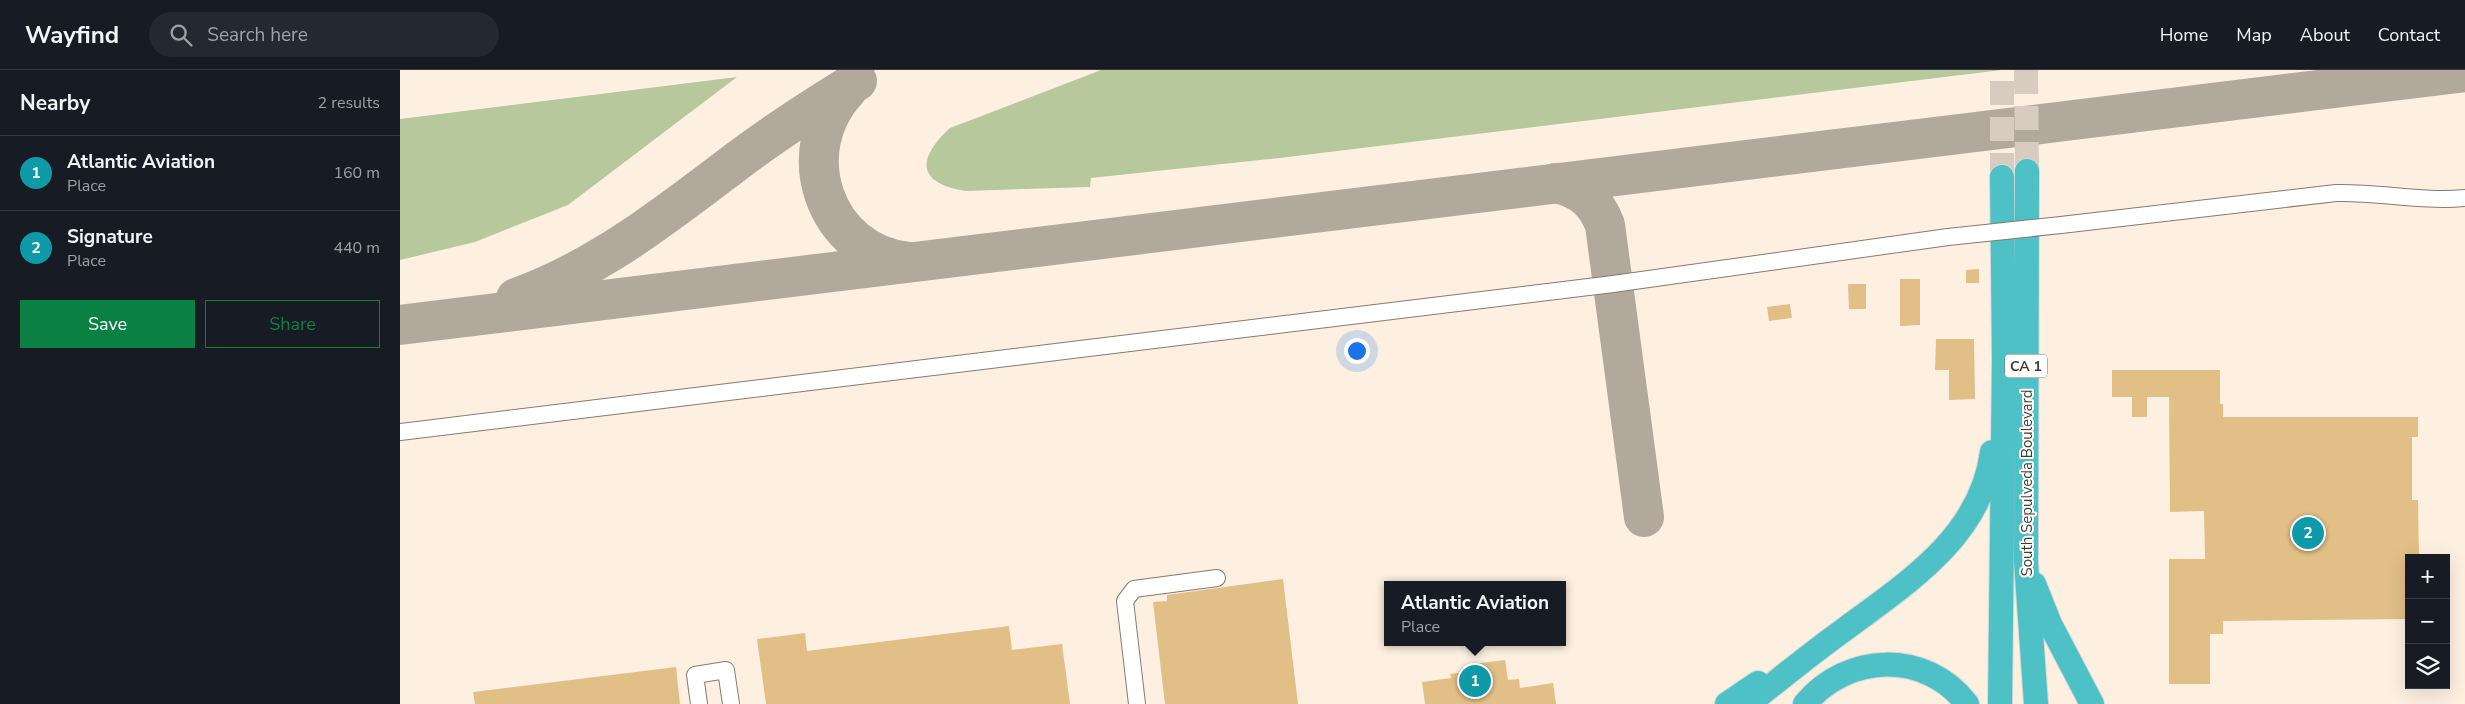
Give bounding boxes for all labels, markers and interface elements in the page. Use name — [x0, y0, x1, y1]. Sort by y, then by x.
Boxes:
search box — [149, 12, 499, 57]
text: Wayfind — [25, 19, 119, 51]
icon: search — [167, 21, 195, 49]
text: Search here — [207, 22, 308, 48]
text: Home — [2160, 23, 2208, 47]
text: Map — [2236, 23, 2272, 47]
text: About — [2300, 23, 2350, 47]
text: Contact — [2378, 23, 2440, 47]
text: Nearby — [20, 89, 90, 117]
text: 2 results — [318, 92, 380, 114]
text: Atlantic Aviation — [67, 149, 215, 175]
text: 1 — [31, 162, 41, 184]
text: 160 m — [333, 162, 380, 184]
text: Place — [67, 175, 106, 197]
text: Signature — [67, 224, 153, 250]
text: 2 — [31, 237, 41, 259]
text: 440 m — [333, 237, 380, 259]
text: Place — [67, 250, 106, 272]
button: Save — [20, 300, 195, 348]
button: Share — [205, 300, 380, 348]
your location — [1344, 338, 1370, 364]
road number: CA 1 — [2005, 354, 2047, 378]
street label: South Sepulveda Boulevard — [2017, 389, 2037, 577]
pin: 2 — [2292, 514, 2324, 552]
map controls — [2405, 554, 2450, 689]
button: + — [2405, 554, 2450, 599]
popup — [1384, 581, 1566, 646]
text: Atlantic Aviation — [1401, 590, 1549, 616]
button: − — [2405, 599, 2450, 644]
text: Place — [1401, 616, 1440, 638]
button: layers — [2405, 644, 2450, 689]
pin: 1 — [1459, 662, 1491, 700]

